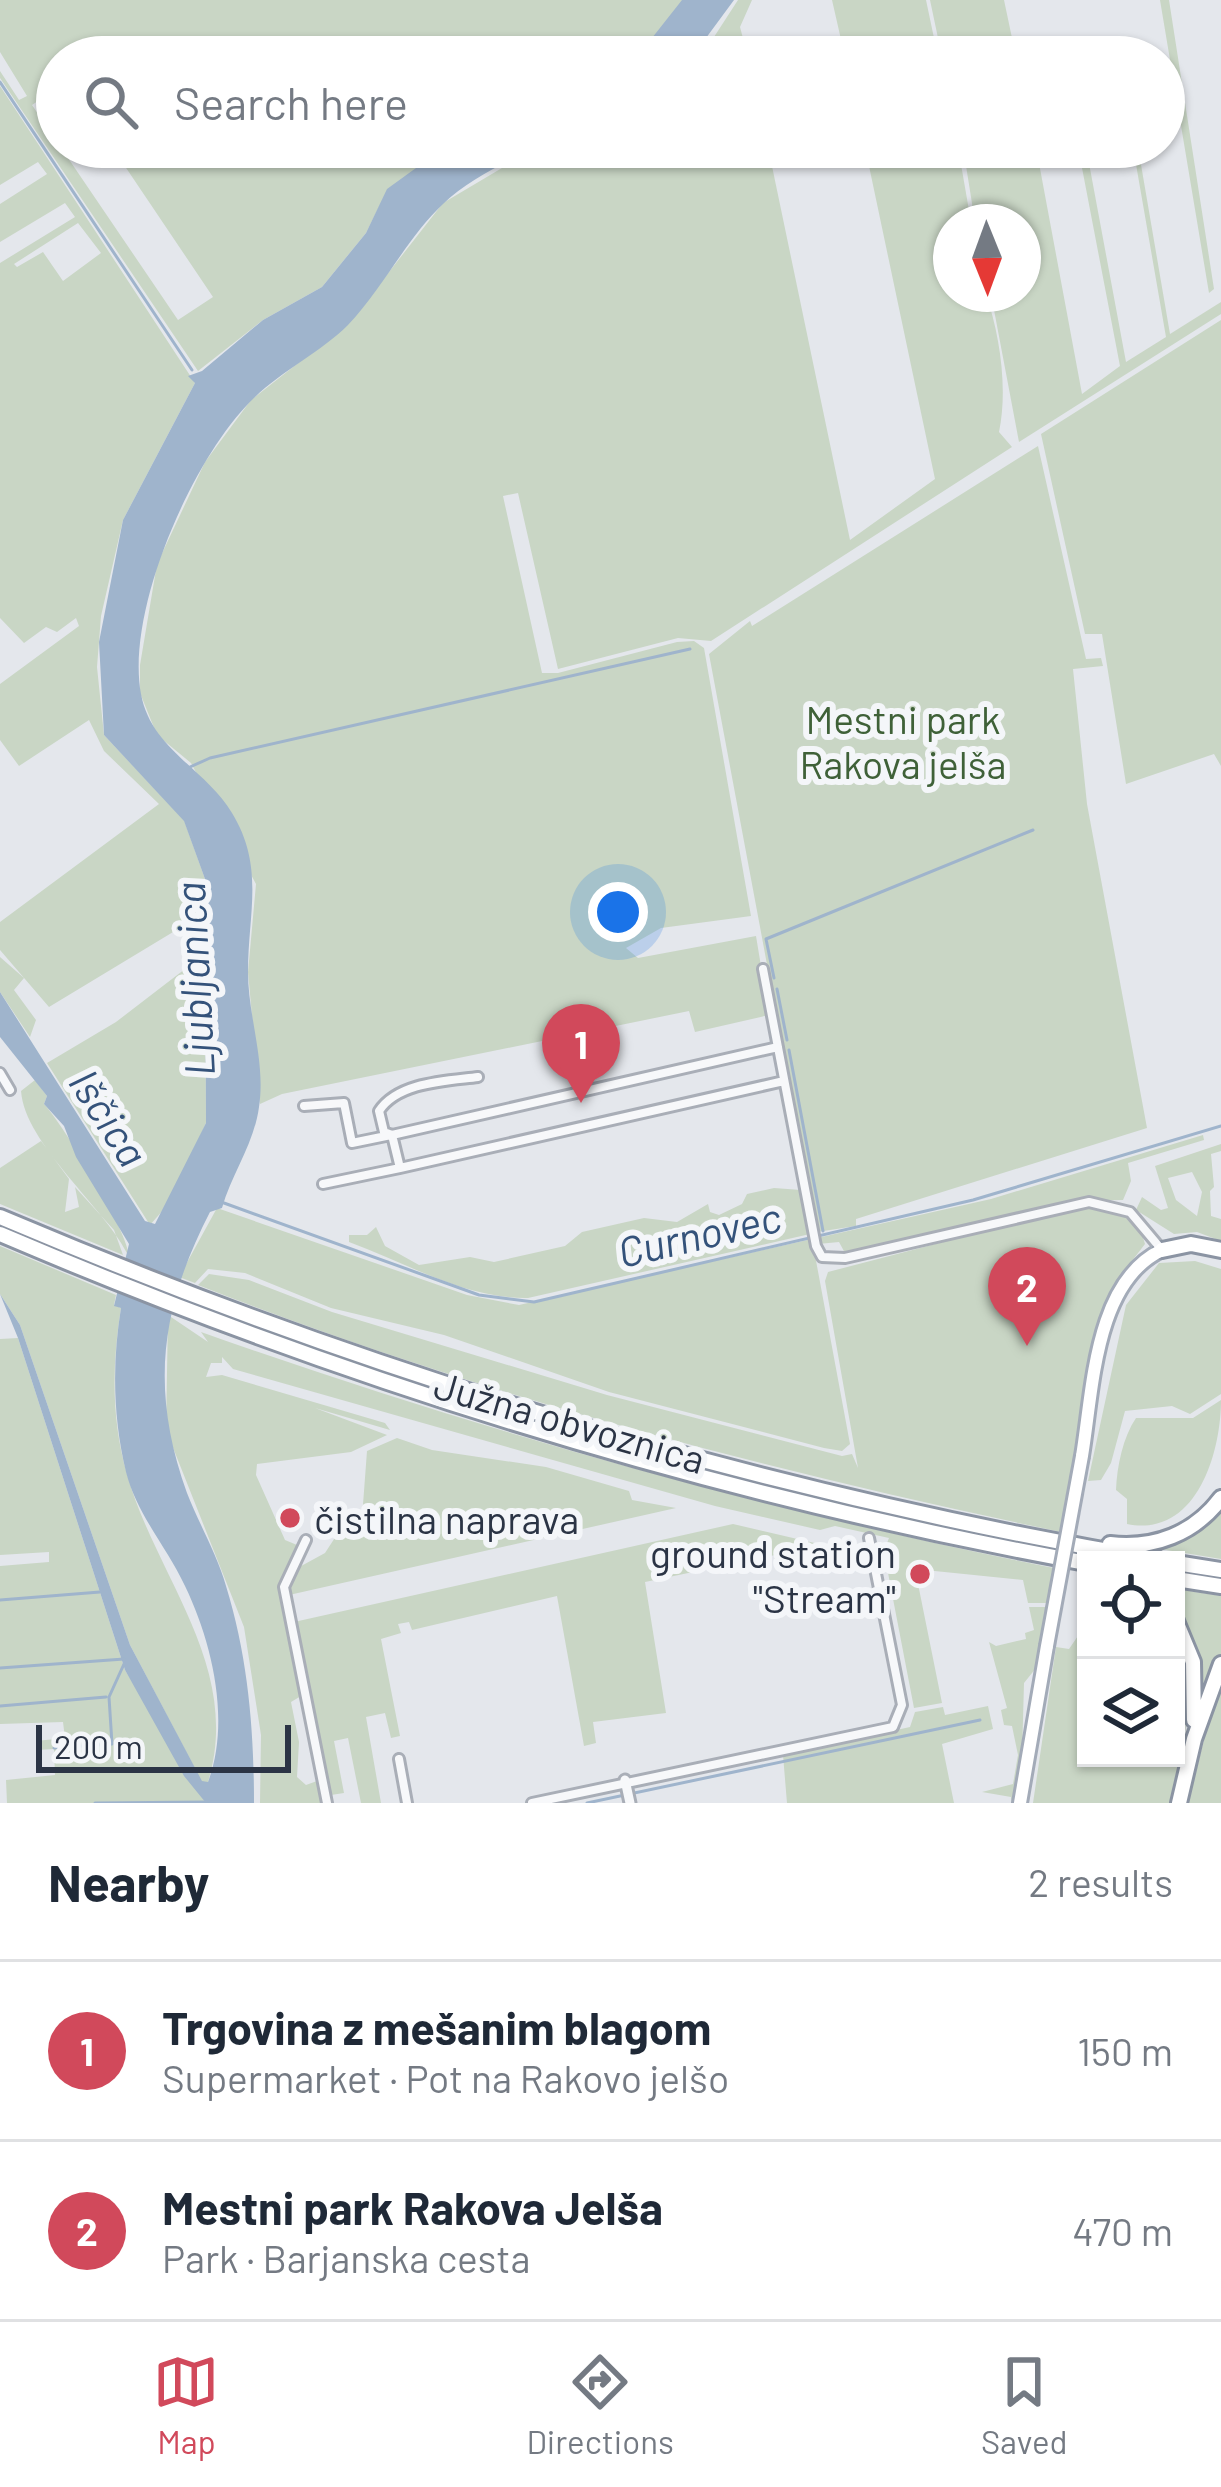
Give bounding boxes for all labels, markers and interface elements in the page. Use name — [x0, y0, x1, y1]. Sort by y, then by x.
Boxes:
search box — [36, 36, 1185, 168]
icon: search — [78, 69, 144, 135]
text: Search here — [174, 75, 408, 129]
north arrow — [933, 204, 1041, 312]
park label: Mestni park Rakova jelša — [799, 695, 1007, 787]
water label: Ljubljanica — [163, 880, 224, 1077]
your location — [588, 882, 648, 942]
pin: 1 — [542, 1004, 620, 1103]
water label: Iščica — [60, 1059, 160, 1175]
water label: Curnovec — [613, 1190, 785, 1276]
pin: 2 — [988, 1247, 1066, 1346]
street label: Južna obvoznica — [429, 1360, 711, 1482]
place label: čistilna naprava — [314, 1495, 579, 1542]
marker: čistilna naprava — [277, 1505, 303, 1531]
place label: ground station "Stream" — [650, 1529, 896, 1621]
map controls — [1077, 1551, 1185, 1767]
button: locate — [1077, 1551, 1185, 1659]
marker: ground station "Stream" — [907, 1561, 933, 1587]
button: layers — [1077, 1659, 1185, 1767]
scale bar — [36, 1719, 291, 1772]
text: 200 m — [54, 1726, 143, 1766]
text: Nearby — [48, 1851, 209, 1912]
text: 2 results — [1028, 1858, 1173, 1905]
text: Trgovina z mešanim blagom — [162, 2000, 711, 2054]
text: 1 — [80, 2027, 94, 2074]
text: 150 m — [1077, 2027, 1173, 2074]
text: Supermarket · Pot na Rakovo jelšo — [162, 2054, 729, 2101]
text: Mestni park Rakova Jelša — [162, 2180, 663, 2234]
text: 2 — [76, 2207, 98, 2254]
text: 470 m — [1072, 2207, 1173, 2254]
text: Park · Barjanska cesta — [162, 2234, 530, 2281]
tab: Map — [153, 2349, 219, 2461]
tab: Directions — [526, 2349, 674, 2461]
tab: Saved — [981, 2349, 1068, 2461]

